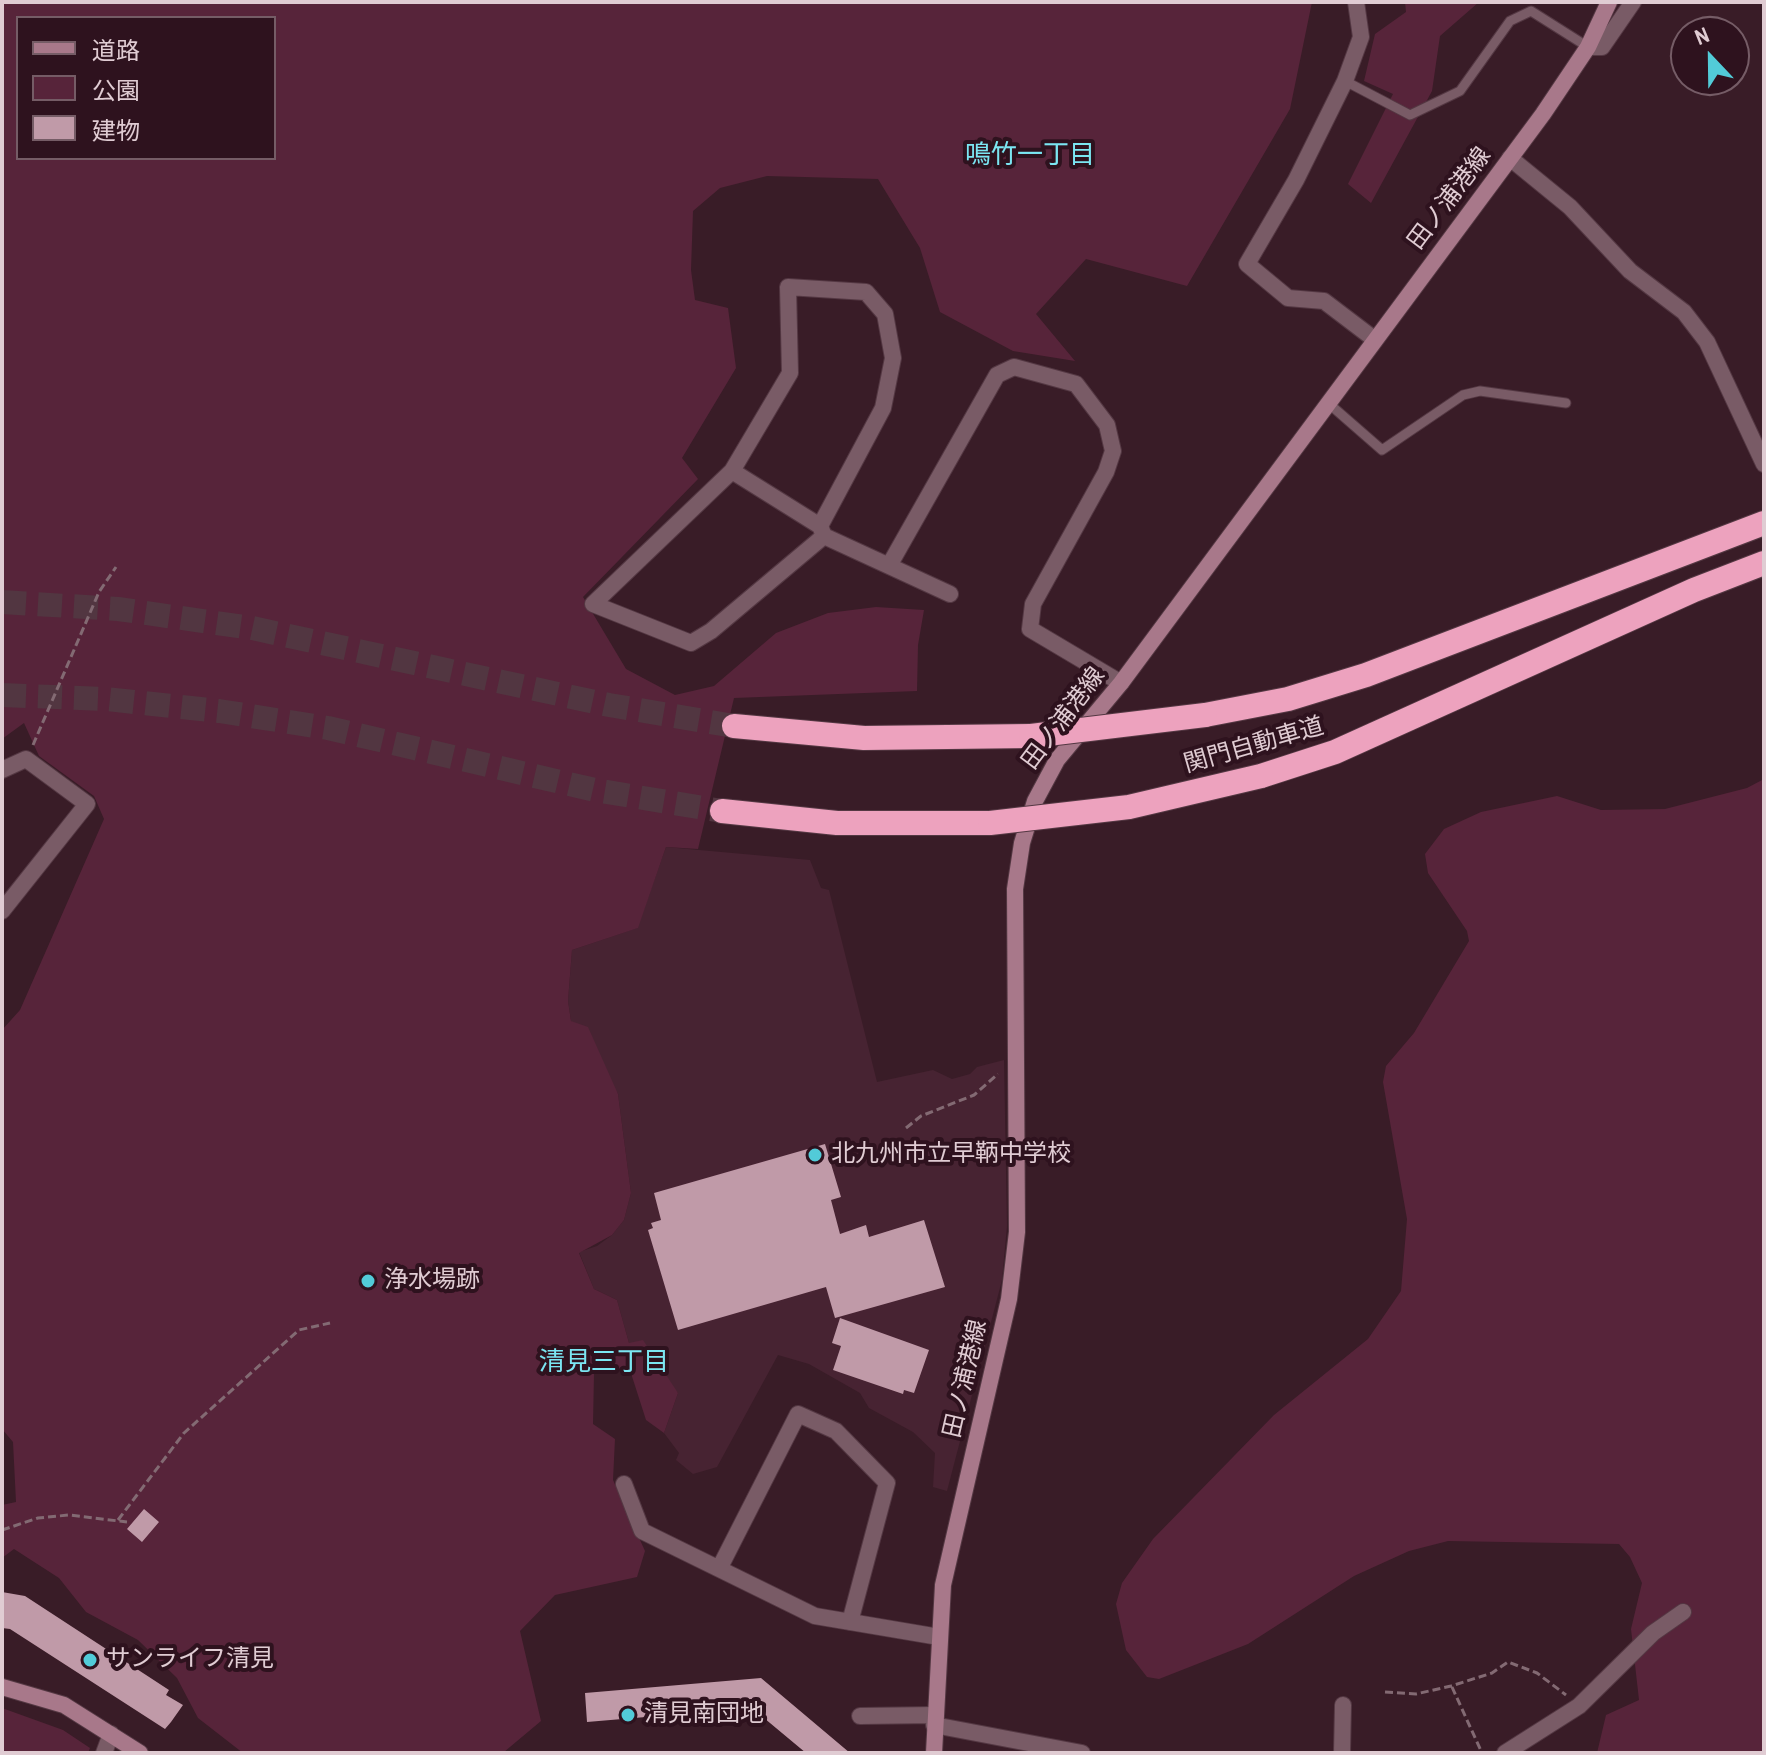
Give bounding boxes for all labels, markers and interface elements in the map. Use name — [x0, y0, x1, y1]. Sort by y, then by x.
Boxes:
legend — [16, 16, 276, 160]
north arrow — [1670, 16, 1750, 96]
text: N — [1690, 19, 1713, 52]
text: 道路 — [92, 34, 140, 66]
text: 公園 — [92, 74, 140, 106]
text: 建物 — [92, 114, 140, 146]
district label: 鳴竹一丁目 — [965, 140, 1095, 172]
street label: 田ノ浦港線 — [1402, 142, 1498, 256]
street label: 田ノ浦港線 — [1016, 662, 1112, 776]
street label: 関門自動車道 — [1181, 712, 1327, 780]
place label: 北九州市立早鞆中学校 — [831, 1141, 1071, 1169]
marker: 北九州市立早鞆中学校 — [806, 1146, 824, 1164]
place label: 浄水場跡 — [384, 1267, 480, 1295]
marker: 浄水場跡 — [359, 1272, 377, 1290]
street label: 田ノ浦港線 — [938, 1317, 994, 1441]
district label: 清見三丁目 — [539, 1347, 669, 1379]
place label: サンライフ清見 — [106, 1646, 274, 1674]
marker: サンライフ清見 — [81, 1651, 99, 1669]
place label: 清見南団地 — [644, 1701, 764, 1729]
marker: 清見南団地 — [619, 1706, 637, 1724]

